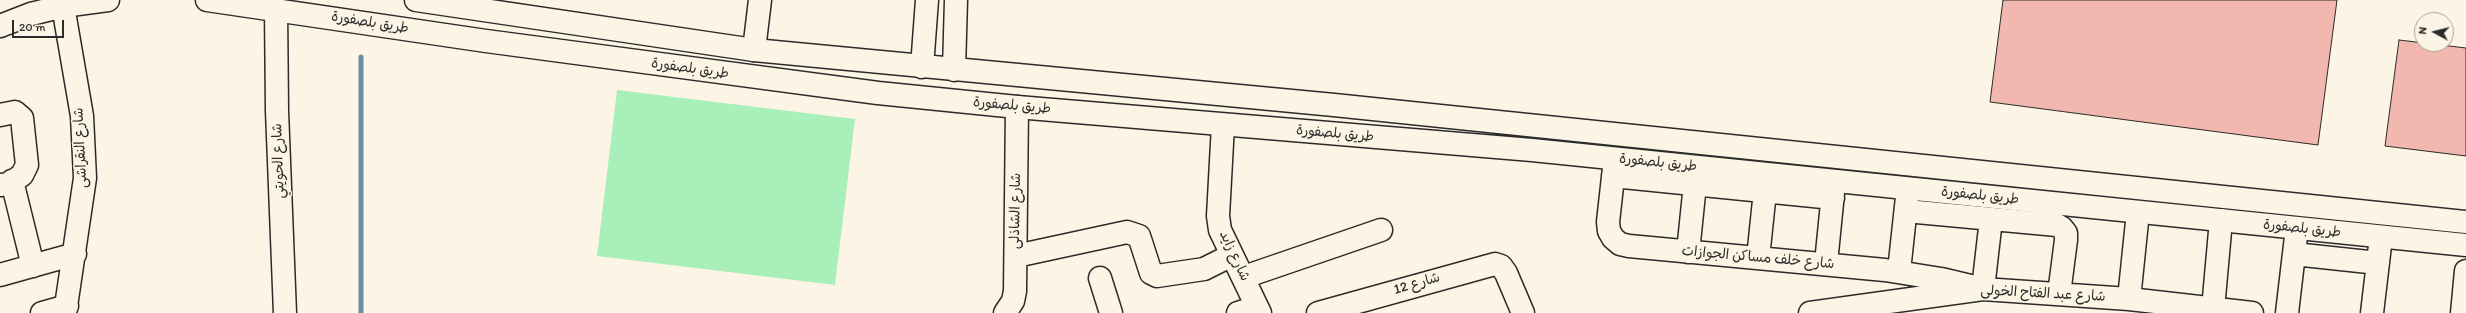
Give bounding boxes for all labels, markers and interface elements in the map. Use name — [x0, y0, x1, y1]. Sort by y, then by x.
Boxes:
street label: طريق بلصفورة — [330, 9, 410, 37]
scale bar — [14, 12, 66, 38]
north arrow — [2414, 12, 2454, 52]
text: 20 m — [19, 20, 46, 34]
text: N — [2416, 26, 2429, 35]
street label: طريق بلصفورة — [650, 55, 730, 83]
street label: طريق بلصفورة — [972, 94, 1052, 118]
street label: شارع النقراشى — [71, 107, 91, 189]
street label: طريق بلصفورة — [1295, 122, 1375, 146]
street label: شارع الحويتي — [269, 123, 289, 199]
street label: طريق بلصفورة — [1618, 151, 1698, 175]
street label: شارع الشاذلى — [1007, 173, 1025, 249]
street label: طريق بلصفورة — [1940, 184, 2020, 208]
street label: طريق بلصفورة — [2262, 217, 2342, 241]
street label: شارع زايد — [1215, 228, 1253, 284]
street label: شارع خلف مساكن الجوازات — [1681, 243, 1835, 273]
street label: شارع 12 — [1392, 269, 1442, 299]
street label: شارع عبد الفتاح الخولى — [1980, 282, 2106, 306]

